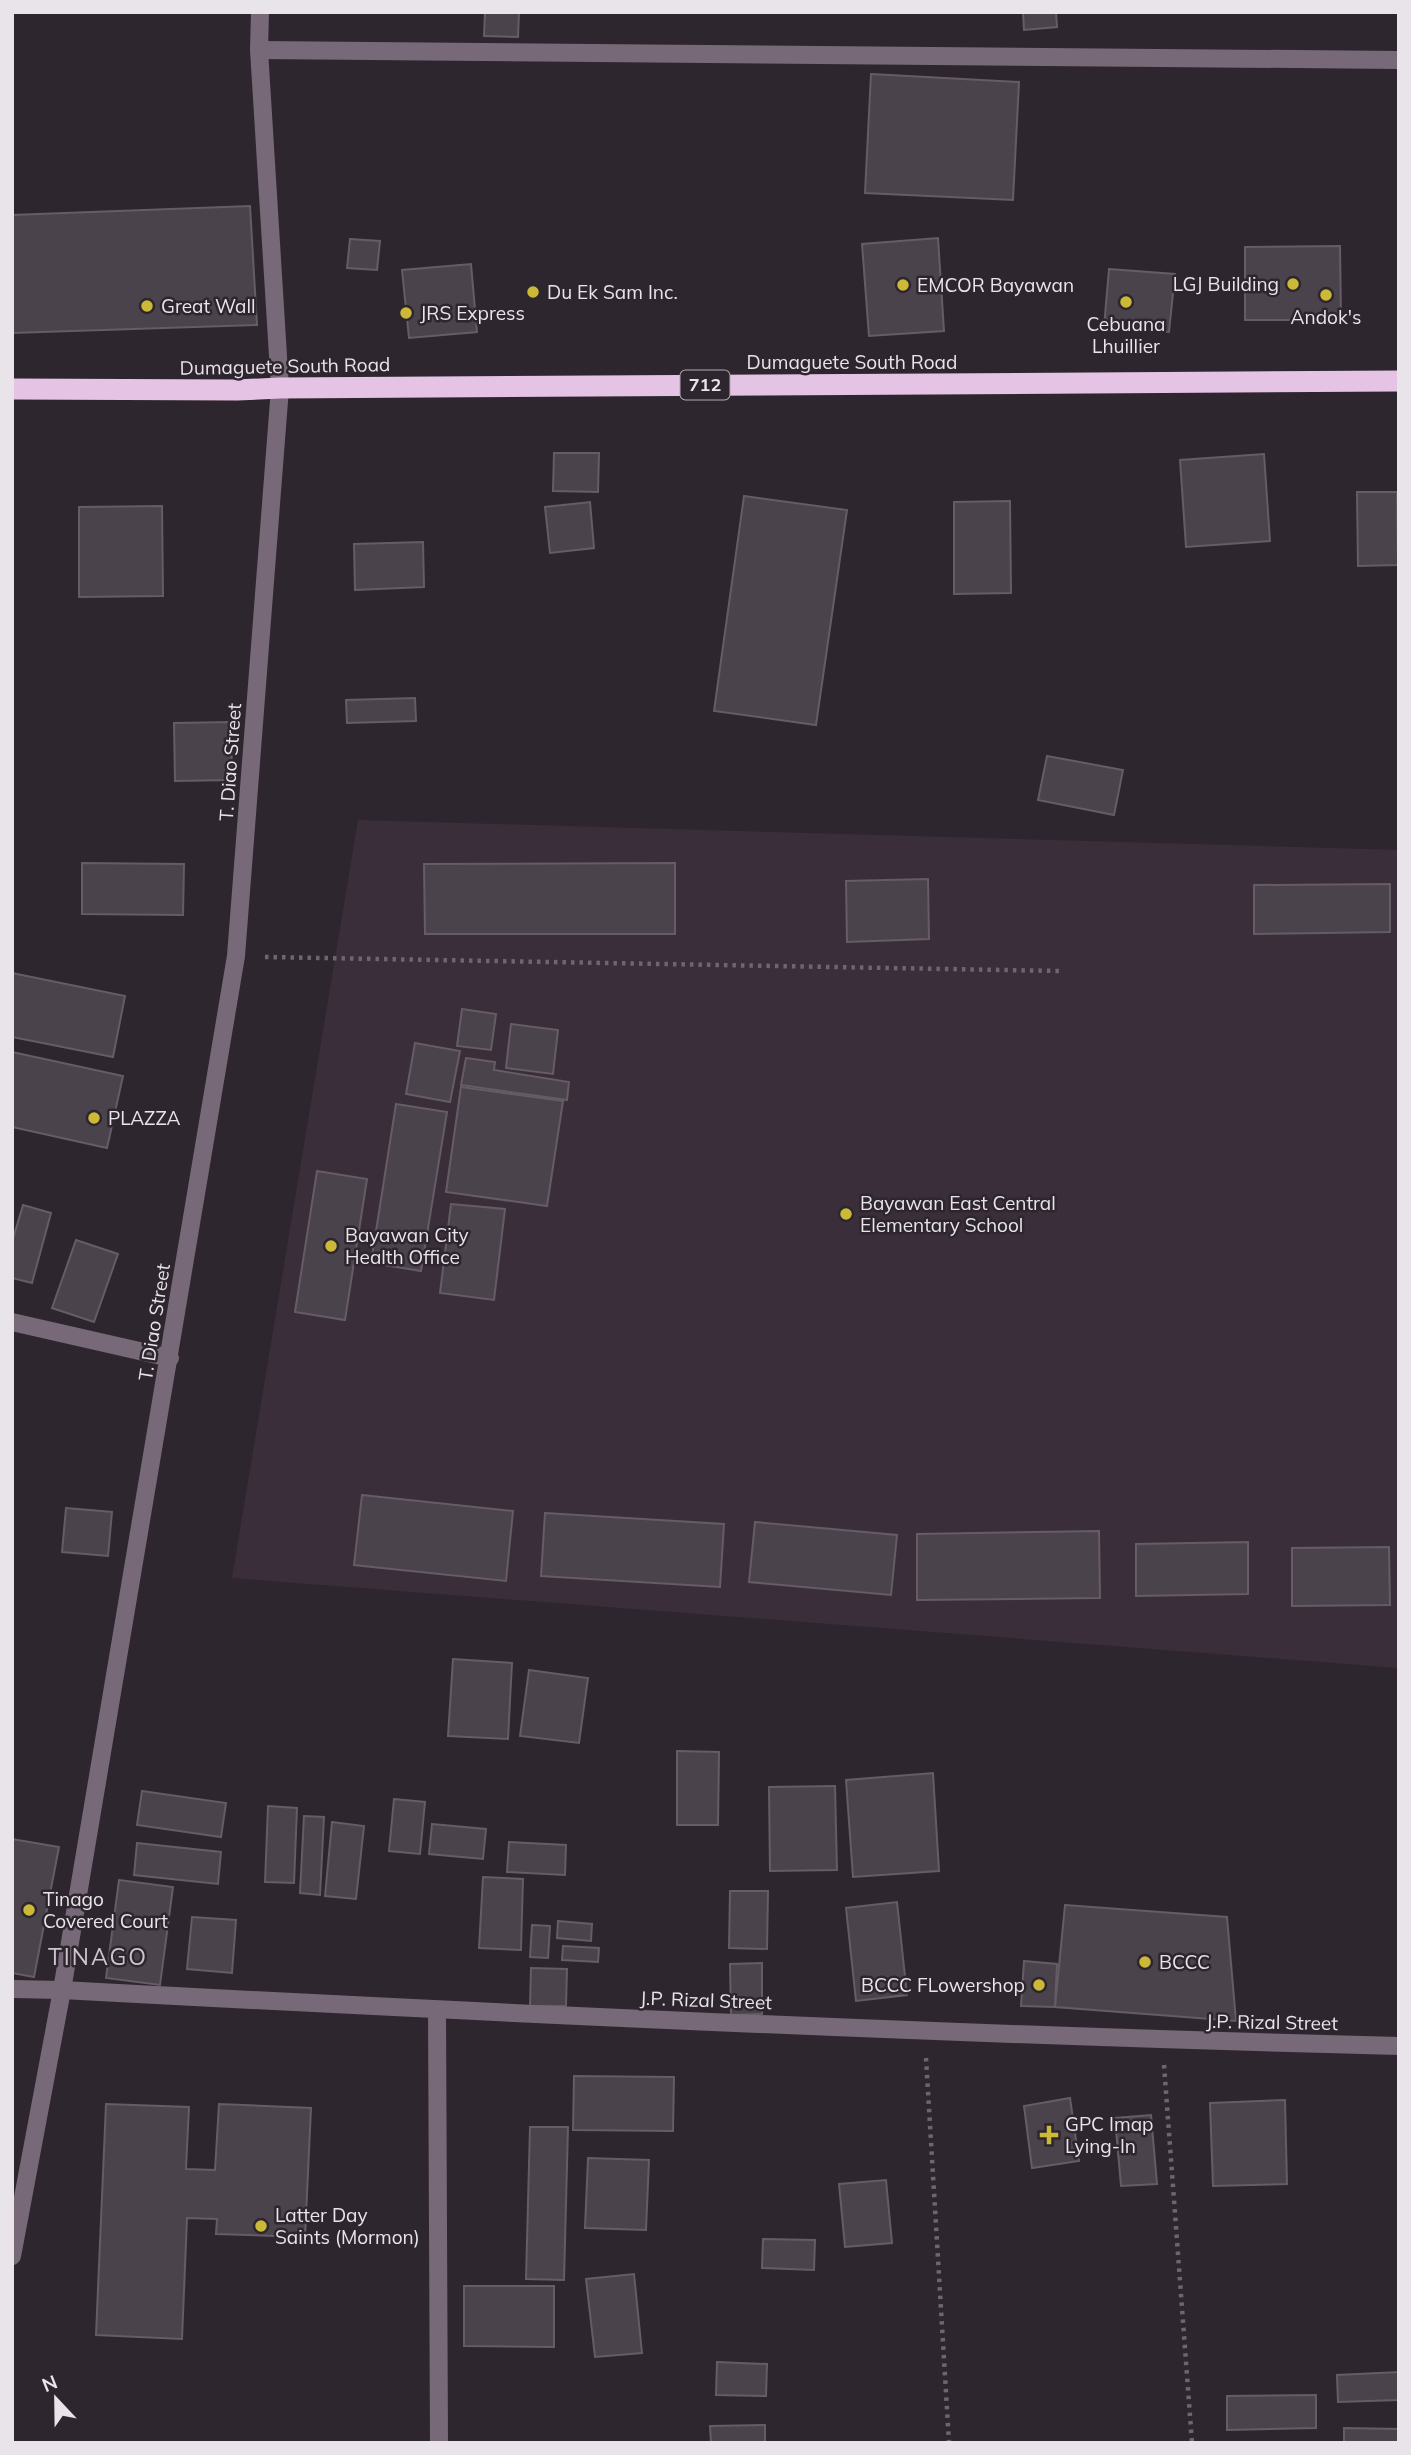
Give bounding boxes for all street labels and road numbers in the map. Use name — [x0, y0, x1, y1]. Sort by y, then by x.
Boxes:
street label: Dumaguete South Road — [747, 350, 957, 374]
street label: Dumaguete South Road — [179, 352, 391, 380]
road number: 712 — [680, 370, 730, 400]
street label: T. Diao Street — [214, 702, 246, 822]
street label: T. Diao Street — [133, 1261, 175, 1382]
street label: J.P. Rizal Street — [640, 1986, 773, 2014]
street label: J.P. Rizal Street — [1206, 2009, 1338, 2035]

